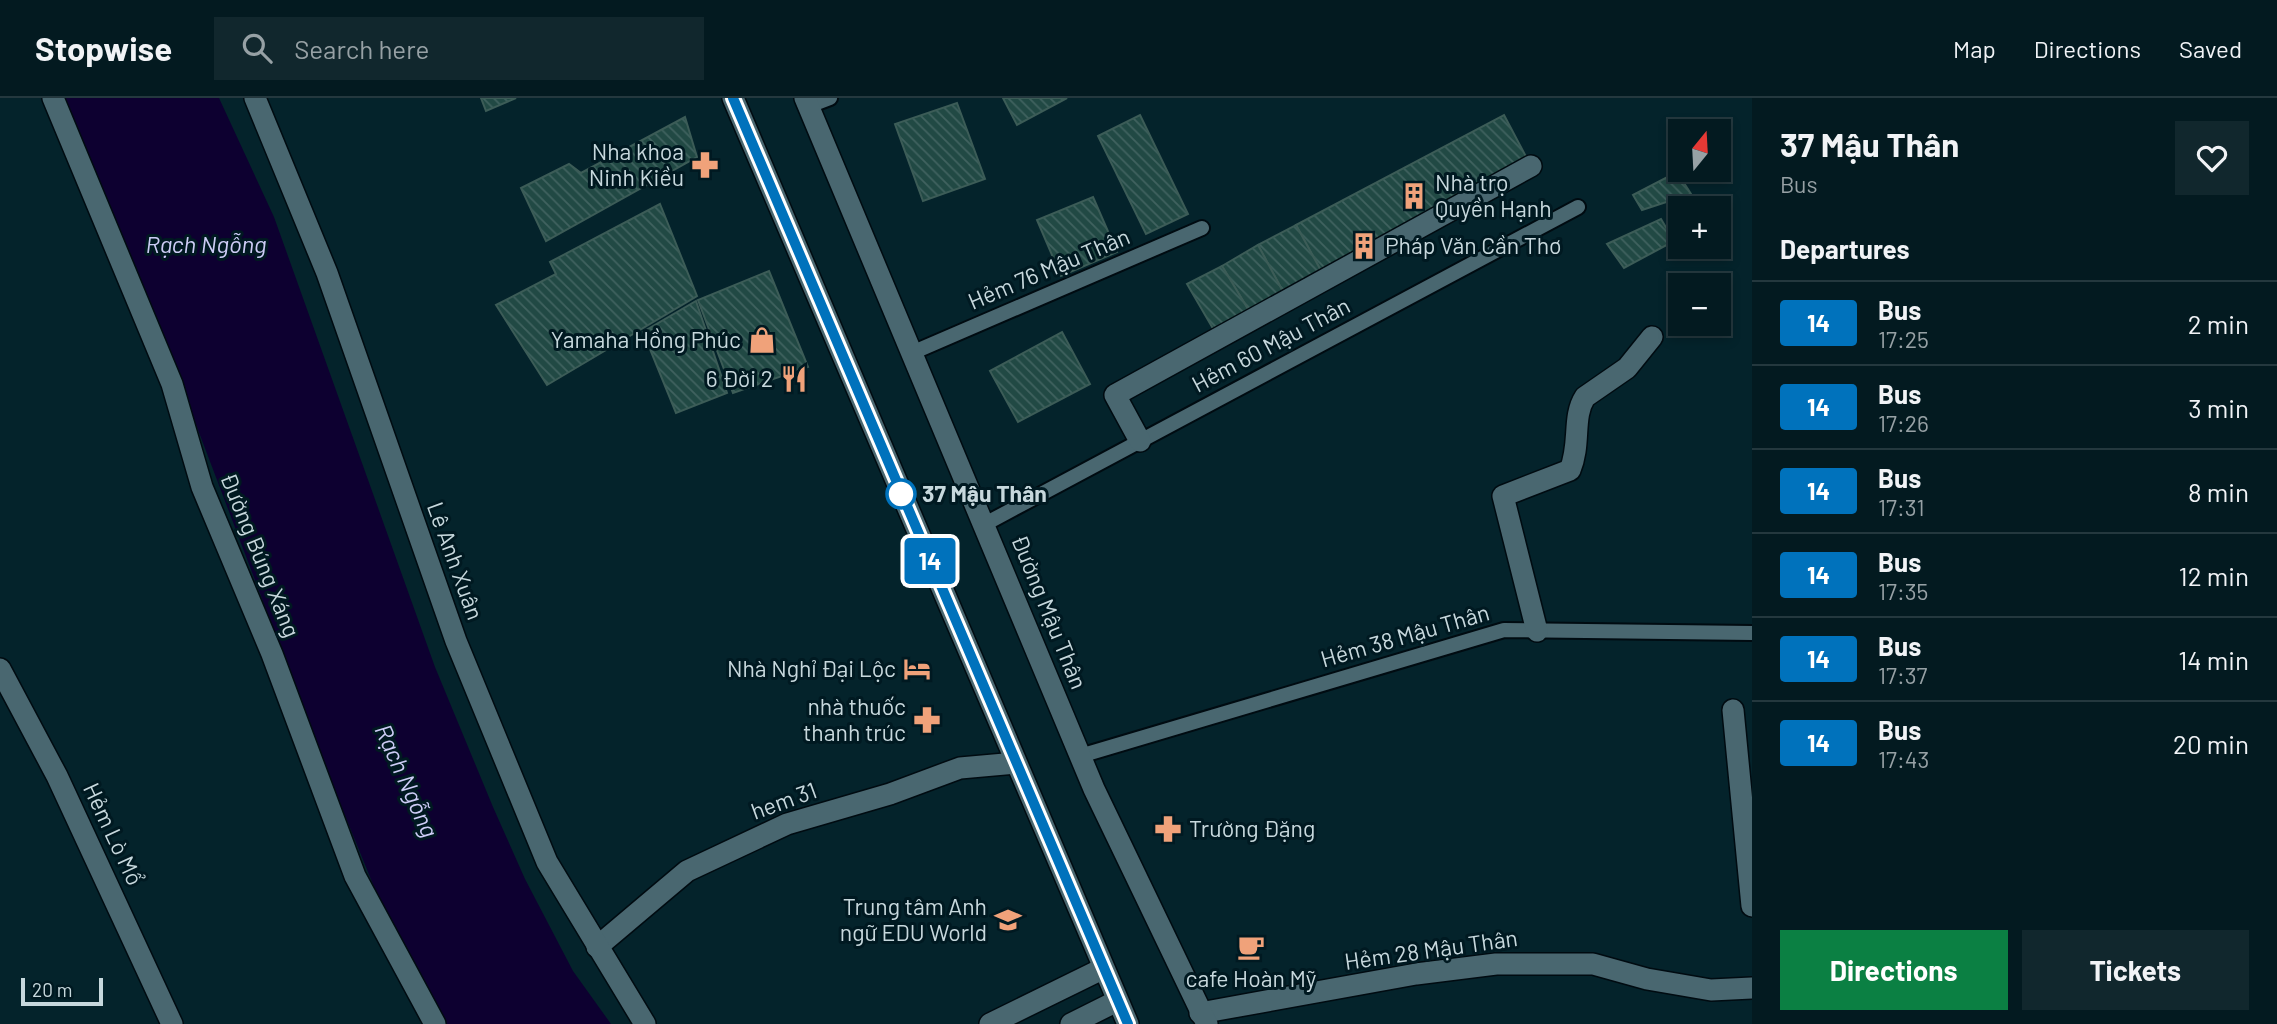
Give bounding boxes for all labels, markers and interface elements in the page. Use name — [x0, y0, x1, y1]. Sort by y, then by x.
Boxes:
search box — [214, 17, 704, 80]
text: Stopwise — [35, 28, 172, 68]
icon: search — [238, 29, 276, 67]
text: Search here — [294, 33, 429, 64]
text: Map — [1953, 34, 1996, 63]
text: Directions — [2034, 34, 2141, 63]
text: Saved — [2179, 34, 2242, 63]
north arrow — [1668, 119, 1731, 182]
map controls — [1668, 119, 1731, 336]
button: heart — [2175, 121, 2249, 195]
text: 37 Mậu Thân — [1780, 124, 1959, 164]
place label: Nha khoa Ninh Kiều — [589, 137, 684, 191]
pharmacy icon: Nha khoa Ninh Kiều — [690, 150, 720, 180]
place label: Nhà trọ Quyền Hạnh — [1435, 168, 1552, 222]
text: Bus — [1780, 170, 1818, 198]
building icon: Nhà trọ Quyền Hạnh — [1399, 181, 1429, 211]
button: + — [1668, 196, 1731, 259]
street label: Hẻm 76 Mậu Thân — [964, 221, 1134, 315]
water label: Rạch Ngỗng — [146, 229, 266, 258]
building icon: Pháp Văn Cần Thơ — [1349, 231, 1379, 261]
place label: Pháp Văn Cần Thơ — [1385, 231, 1561, 259]
text: Departures — [1780, 233, 1910, 264]
button: − — [1668, 273, 1731, 336]
street label: Hẻm 60 Mậu Thân — [1187, 291, 1354, 398]
text: Bus — [1878, 294, 1921, 325]
text: 14 — [1807, 308, 1830, 337]
text: 2 min — [2188, 308, 2249, 339]
place label: Yamaha Hồng Phúc — [551, 325, 741, 353]
shop icon: Yamaha Hồng Phúc — [747, 325, 777, 355]
text: 17:25 — [1878, 325, 1929, 353]
place label: 6 Đời 2 — [706, 364, 773, 392]
restaurant icon: 6 Đời 2 — [779, 364, 809, 394]
text: Bus — [1878, 378, 1921, 409]
text: 14 — [1807, 392, 1830, 421]
text: 3 min — [2188, 392, 2249, 423]
text: 17:26 — [1878, 409, 1929, 437]
text: Bus — [1878, 462, 1921, 493]
street label: Đường Búng Xáng — [215, 468, 307, 641]
text: 14 — [1807, 476, 1830, 505]
text: 8 min — [2188, 476, 2249, 507]
marker: 37 Mậu Thân — [886, 479, 916, 509]
place label: 37 Mậu Thân — [922, 479, 1047, 507]
text: 17:31 — [1878, 493, 1924, 521]
street label: Lê Anh Xuân — [422, 498, 490, 623]
street label: Đường Mậu Thân — [1006, 530, 1094, 693]
line badge: 14 — [898, 538, 962, 584]
text: 14 — [918, 546, 942, 575]
text: Bus — [1878, 546, 1921, 577]
text: 14 — [1807, 560, 1830, 589]
text: 12 min — [2179, 560, 2249, 591]
text: 17:35 — [1878, 577, 1928, 605]
street label: Hẻm 38 Mậu Thân — [1317, 598, 1492, 672]
text: Bus — [1878, 630, 1921, 661]
text: 14 — [1807, 644, 1830, 673]
text: 14 min — [2178, 644, 2249, 675]
place label: Nhà Nghỉ Đại Lộc — [727, 654, 896, 682]
hotel icon: Nhà Nghỉ Đại Lộc — [902, 654, 932, 684]
text: 17:37 — [1878, 661, 1927, 689]
place label: nhà thuốc thanh trúc — [803, 692, 906, 746]
pharmacy icon: nhà thuốc thanh trúc — [912, 705, 942, 735]
text: Bus — [1878, 714, 1921, 745]
water label: Rạch Ngỗng — [370, 719, 445, 842]
text: 14 — [1807, 728, 1830, 757]
text: 20 min — [2173, 728, 2249, 759]
text: 17:43 — [1878, 745, 1929, 773]
street label: hem 31 — [747, 775, 820, 825]
street label: Hẻm Lò Mổ — [78, 778, 150, 889]
pharmacy icon: Trường Đặng — [1153, 814, 1183, 844]
place label: Trường Đặng — [1189, 814, 1315, 842]
place label: Trung tâm Anh ngữ EDU World — [840, 892, 987, 946]
school or university icon: Trung tâm Anh ngữ EDU World — [993, 905, 1023, 935]
street label: Hẻm 28 Mậu Thân — [1342, 923, 1519, 975]
button: Directions — [1780, 930, 2008, 1010]
button: Tickets — [2022, 930, 2249, 1010]
cafe icon: cafe Hoàn Mỹ — [1236, 932, 1266, 962]
place label: cafe Hoàn Mỹ — [1186, 964, 1317, 992]
scale bar — [21, 975, 103, 1007]
text: 20 m — [32, 978, 72, 1001]

